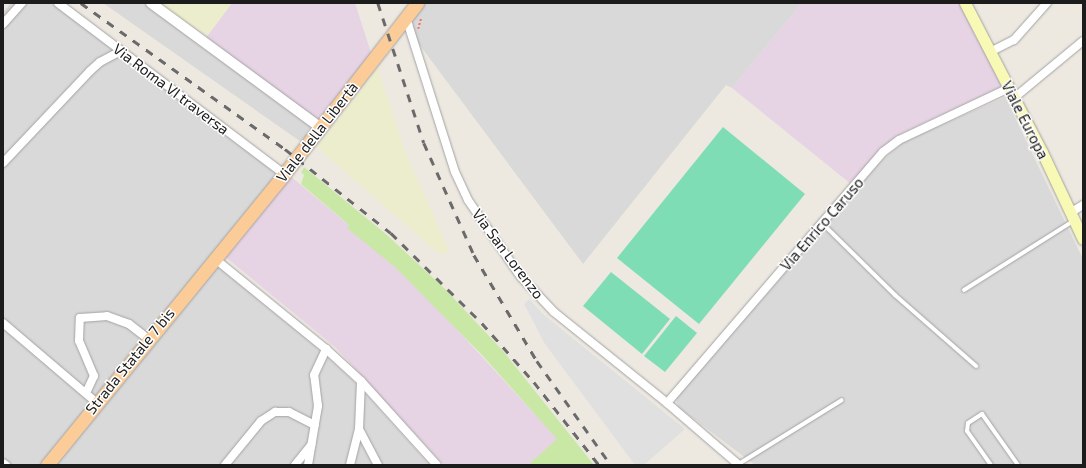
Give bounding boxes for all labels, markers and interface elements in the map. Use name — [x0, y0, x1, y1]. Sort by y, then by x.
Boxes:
street label: Via Roma VI traversa — [109, 39, 233, 139]
street label: Viale della Libertà — [272, 78, 362, 186]
street label: Viale Europa — [998, 78, 1052, 162]
street label: Via Enrico Caruso — [777, 174, 867, 274]
street label: Via San Lorenzo — [468, 205, 548, 303]
street label: Strada Statale 7 bis — [82, 304, 178, 418]

